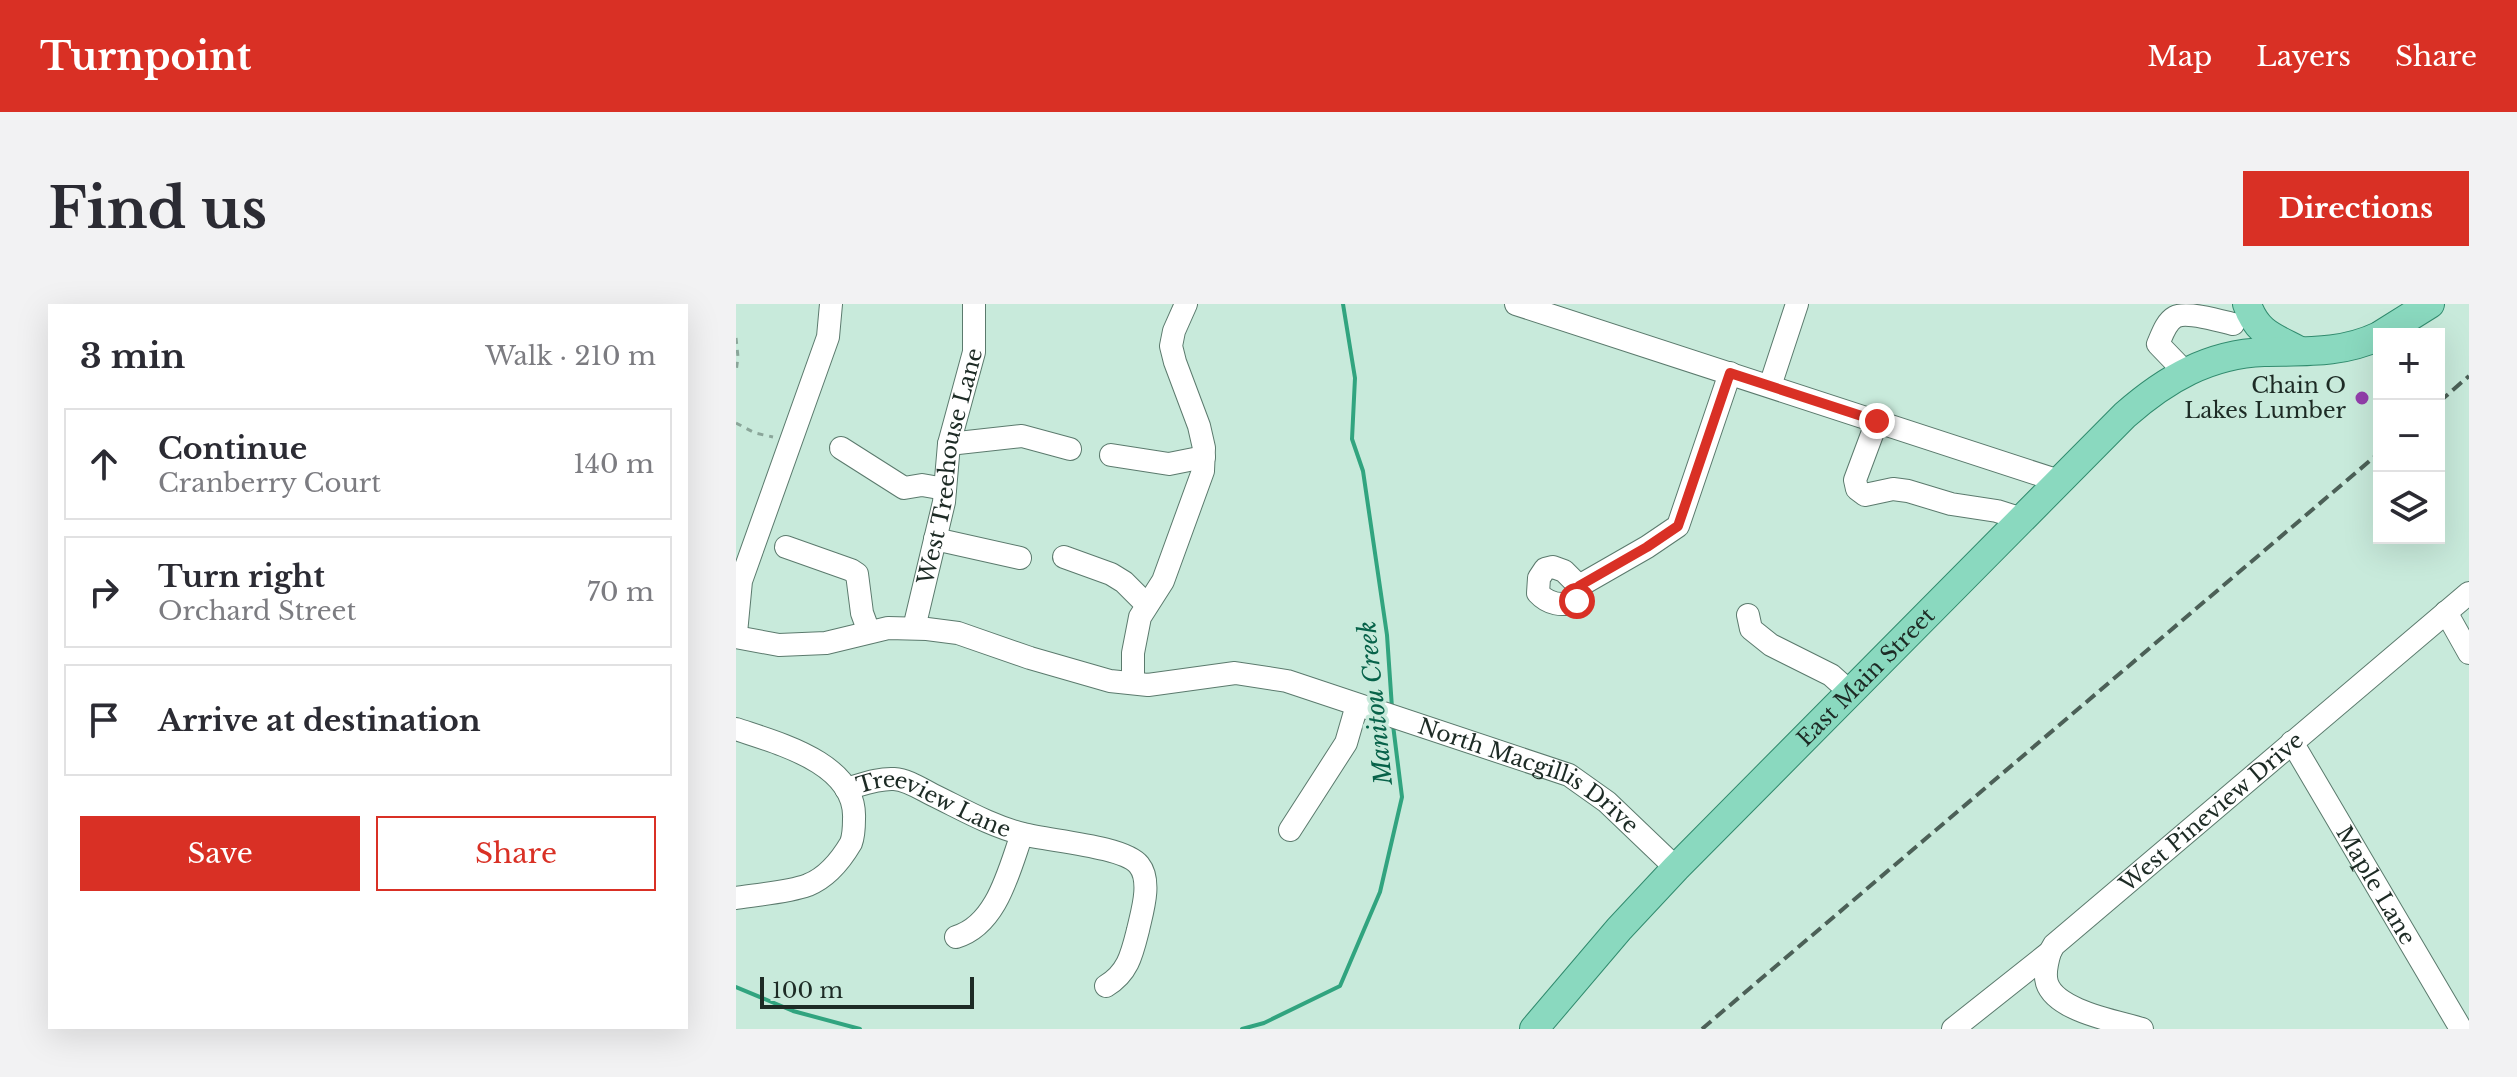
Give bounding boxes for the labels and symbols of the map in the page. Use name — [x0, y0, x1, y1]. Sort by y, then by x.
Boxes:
street label: West Treehouse Lane — [911, 345, 988, 588]
place label: Chain O Lakes Lumber — [2184, 372, 2346, 424]
marker: Chain O Lakes Lumber — [2353, 389, 2371, 407]
route end — [1859, 403, 1895, 439]
route start — [1559, 583, 1595, 619]
street label: East Main Street — [1791, 601, 1940, 752]
water label: Manitou Creek — [1352, 620, 1398, 787]
street label: North Macgillis Drive — [1415, 712, 1645, 839]
street label: West Pineview Drive — [2113, 726, 2308, 898]
street label: Treeview Lane — [853, 765, 1015, 843]
street label: Maple Lane — [2331, 821, 2422, 949]
scale bar — [760, 973, 974, 1009]

